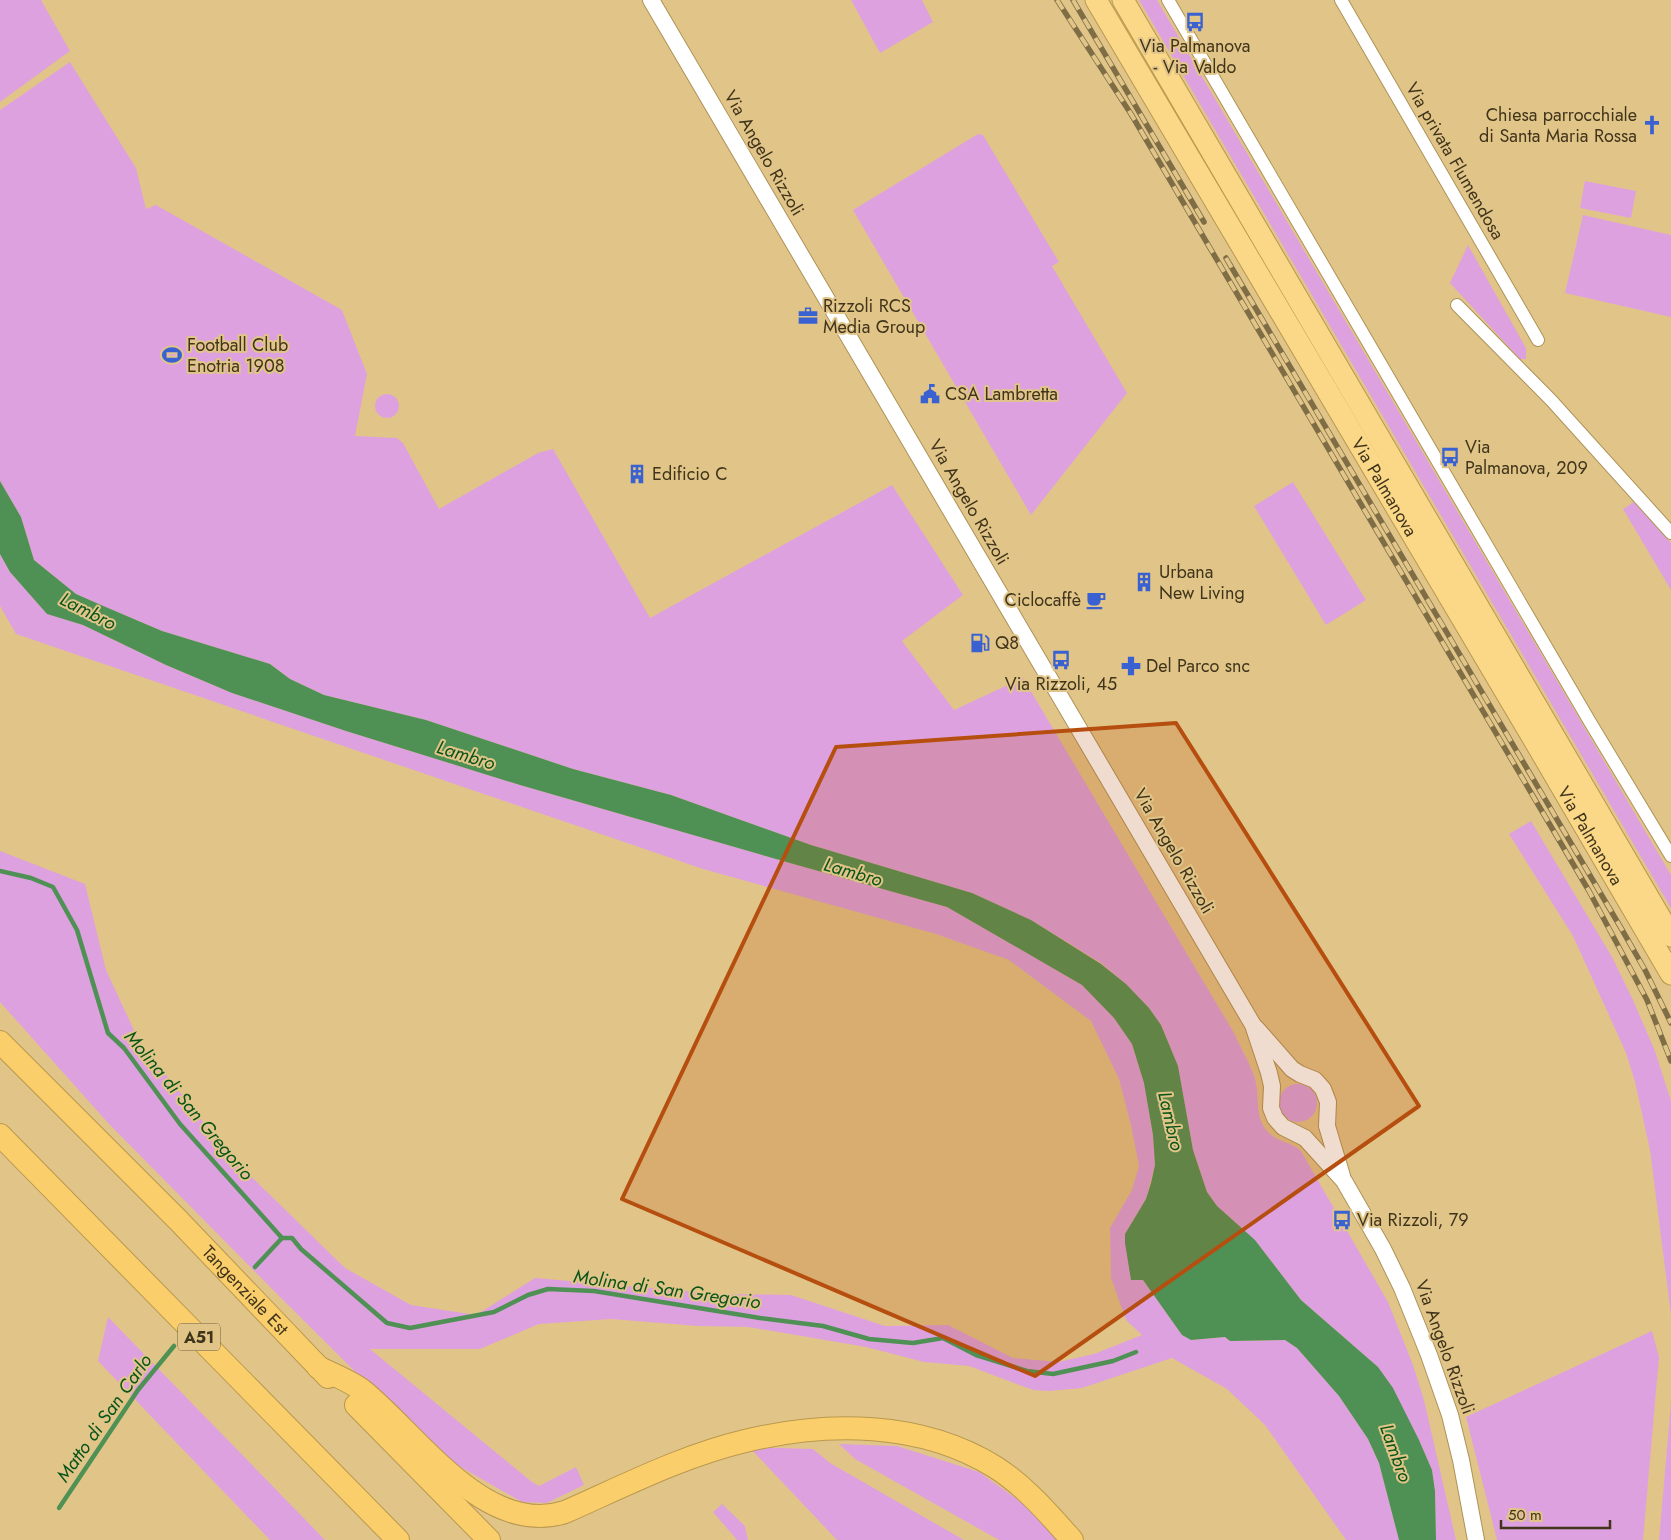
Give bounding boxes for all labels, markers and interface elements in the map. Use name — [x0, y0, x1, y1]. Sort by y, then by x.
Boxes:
bus stop icon: Via Palmanova - Via Valdo — [1184, 11, 1206, 33]
place label: Via Palmanova - Via Valdo — [1139, 33, 1251, 80]
street label: Via privata Flumendosa — [1399, 77, 1511, 245]
street label: Via Angelo Rizzoli — [717, 85, 811, 221]
place label: Chiesa parrocchiale di Santa Maria Rossa — [1479, 102, 1637, 149]
church icon: Chiesa parrocchiale di Santa Maria Rossa — [1641, 114, 1663, 136]
place label: Rizzoli RCS Media Group — [823, 293, 925, 340]
office icon: Rizzoli RCS Media Group — [797, 305, 819, 327]
place label: Football Club Enotria 1908 — [187, 332, 288, 379]
sports icon: Football Club Enotria 1908 — [161, 344, 183, 366]
place label: CSA Lambretta — [945, 381, 1058, 407]
public building icon: CSA Lambretta — [919, 383, 941, 405]
street label: Via Palmanova — [1345, 433, 1424, 541]
street label: Via Angelo Rizzoli — [922, 434, 1016, 570]
place label: Via Palmanova, 209 — [1465, 434, 1588, 481]
bus stop icon: Via Palmanova, 209 — [1439, 446, 1461, 468]
place label: Edificio C — [652, 461, 728, 487]
building icon: Edificio C — [626, 463, 648, 485]
place label: Urbana New Living — [1159, 559, 1245, 606]
building icon: Urbana New Living — [1133, 571, 1155, 593]
water label: Lambro — [55, 585, 121, 637]
place label: Ciclocaffè — [1005, 587, 1081, 613]
cafe icon: Ciclocaffè — [1085, 589, 1107, 611]
place label: Q8 — [995, 630, 1019, 656]
fuel station icon: Q8 — [969, 632, 991, 654]
bus stop icon: Via Rizzoli, 45 — [1050, 649, 1072, 671]
place label: Del Parco snc — [1146, 653, 1250, 679]
pharmacy icon: Del Parco snc — [1120, 655, 1142, 677]
place label: Via Rizzoli, 45 — [1005, 671, 1117, 697]
water label: Lambro — [433, 733, 499, 777]
street label: Via Palmanova — [1551, 781, 1629, 890]
street label: Via Angelo Rizzoli — [1127, 783, 1221, 919]
water label: Lambro — [821, 851, 885, 893]
water label: Molina di San Gregorio — [118, 1024, 260, 1186]
water label: Lambro — [1151, 1089, 1191, 1153]
place label: Via Rizzoli, 79 — [1357, 1207, 1469, 1233]
bus stop icon: Via Rizzoli, 79 — [1331, 1209, 1353, 1231]
street label: Tangenziale Est — [196, 1240, 295, 1342]
water label: Molina di San Gregorio — [572, 1263, 762, 1315]
street label: Via Angelo Rizzoli — [1409, 1276, 1481, 1418]
road number: A51 — [178, 1324, 220, 1350]
water label: Matto di San Carlo — [50, 1348, 158, 1488]
water label: Lambro — [1373, 1420, 1419, 1486]
scale bar — [1501, 1498, 1610, 1530]
text: 50 m — [1508, 1504, 1542, 1526]

